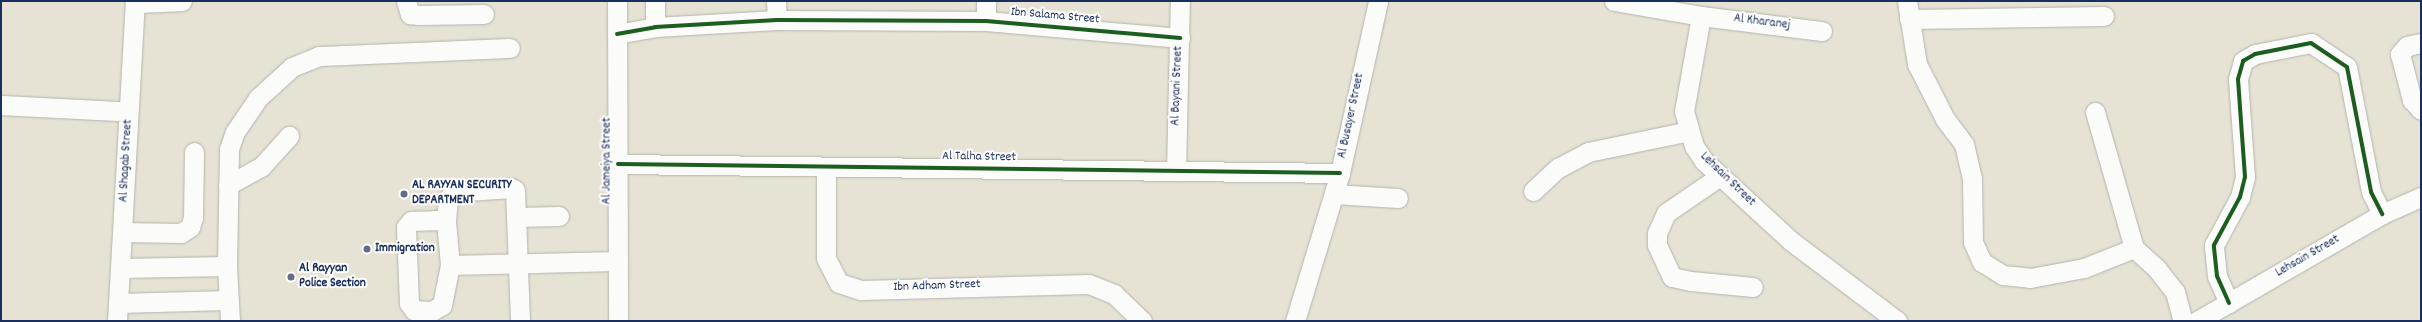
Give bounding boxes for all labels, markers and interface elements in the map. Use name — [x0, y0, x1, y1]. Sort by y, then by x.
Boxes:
street label: Ibn Salama Street — [1010, 5, 1100, 29]
street label: Al Kharanej — [1733, 12, 1791, 34]
street label: Al Bayani Street — [1169, 46, 1187, 126]
street label: Al Busayer Street — [1335, 72, 1369, 160]
street label: Al Jameiya Street — [600, 118, 616, 204]
street label: Al Shagab Street — [117, 119, 137, 203]
street label: Al Talha Street — [942, 150, 1016, 166]
street label: Lehsain Street — [1696, 150, 1758, 210]
place label: AL RAYYAN SECURITY DEPARTMENT — [412, 179, 511, 210]
marker: AL RAYYAN SECURITY DEPARTMENT — [399, 189, 409, 199]
street label: Lehsain Street — [2273, 232, 2343, 282]
place label: Immigration — [375, 241, 435, 257]
marker: Immigration — [362, 244, 372, 254]
place label: Al Rayyan Police Section — [299, 262, 366, 293]
marker: Al Rayyan Police Section — [286, 272, 296, 282]
street label: Ibn Adham Street — [893, 278, 981, 296]

